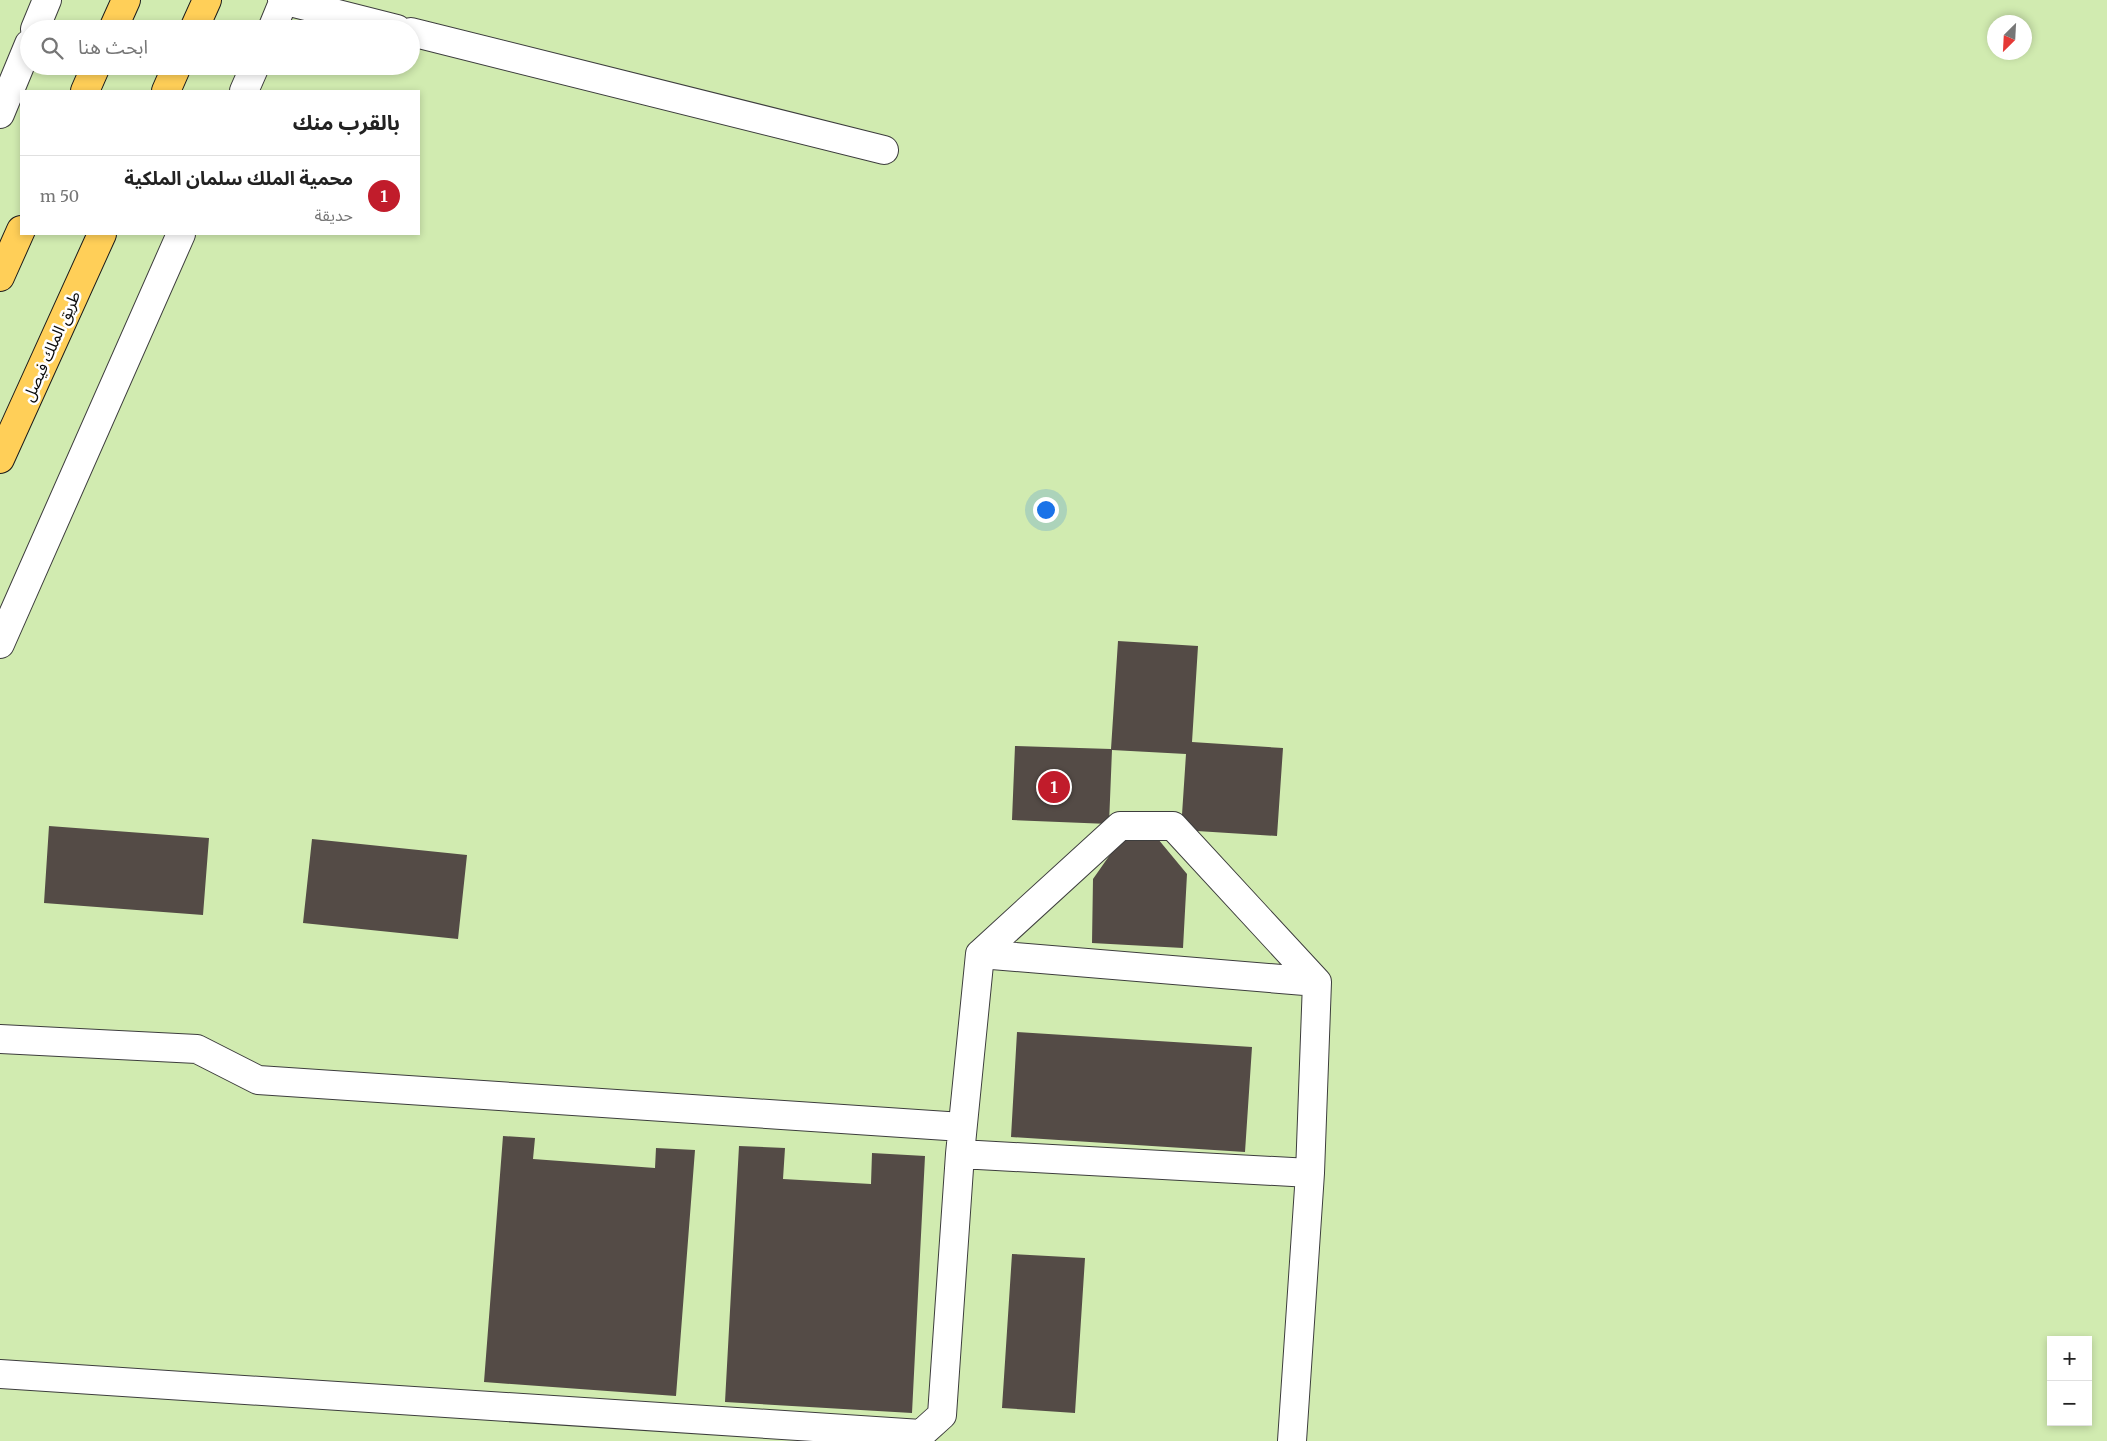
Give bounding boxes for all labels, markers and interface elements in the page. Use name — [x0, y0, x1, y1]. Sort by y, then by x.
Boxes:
north arrow — [1987, 15, 2032, 60]
search box — [20, 20, 420, 75]
icon: search — [38, 34, 66, 62]
text: ابحث هنا — [78, 35, 148, 59]
text: بالقرب منك — [293, 109, 400, 136]
text: محمية الملك سلمان الملكية — [124, 166, 353, 190]
text: 50 m — [40, 186, 79, 206]
text: 1 — [380, 186, 388, 206]
text: حديقة — [315, 205, 353, 225]
street label: طريق الملك فيصل — [18, 288, 85, 405]
your location — [1033, 497, 1059, 523]
pin: 1 — [1038, 768, 1070, 806]
map controls — [2047, 1336, 2092, 1426]
button: + — [2047, 1336, 2092, 1381]
button: − — [2047, 1381, 2092, 1426]

